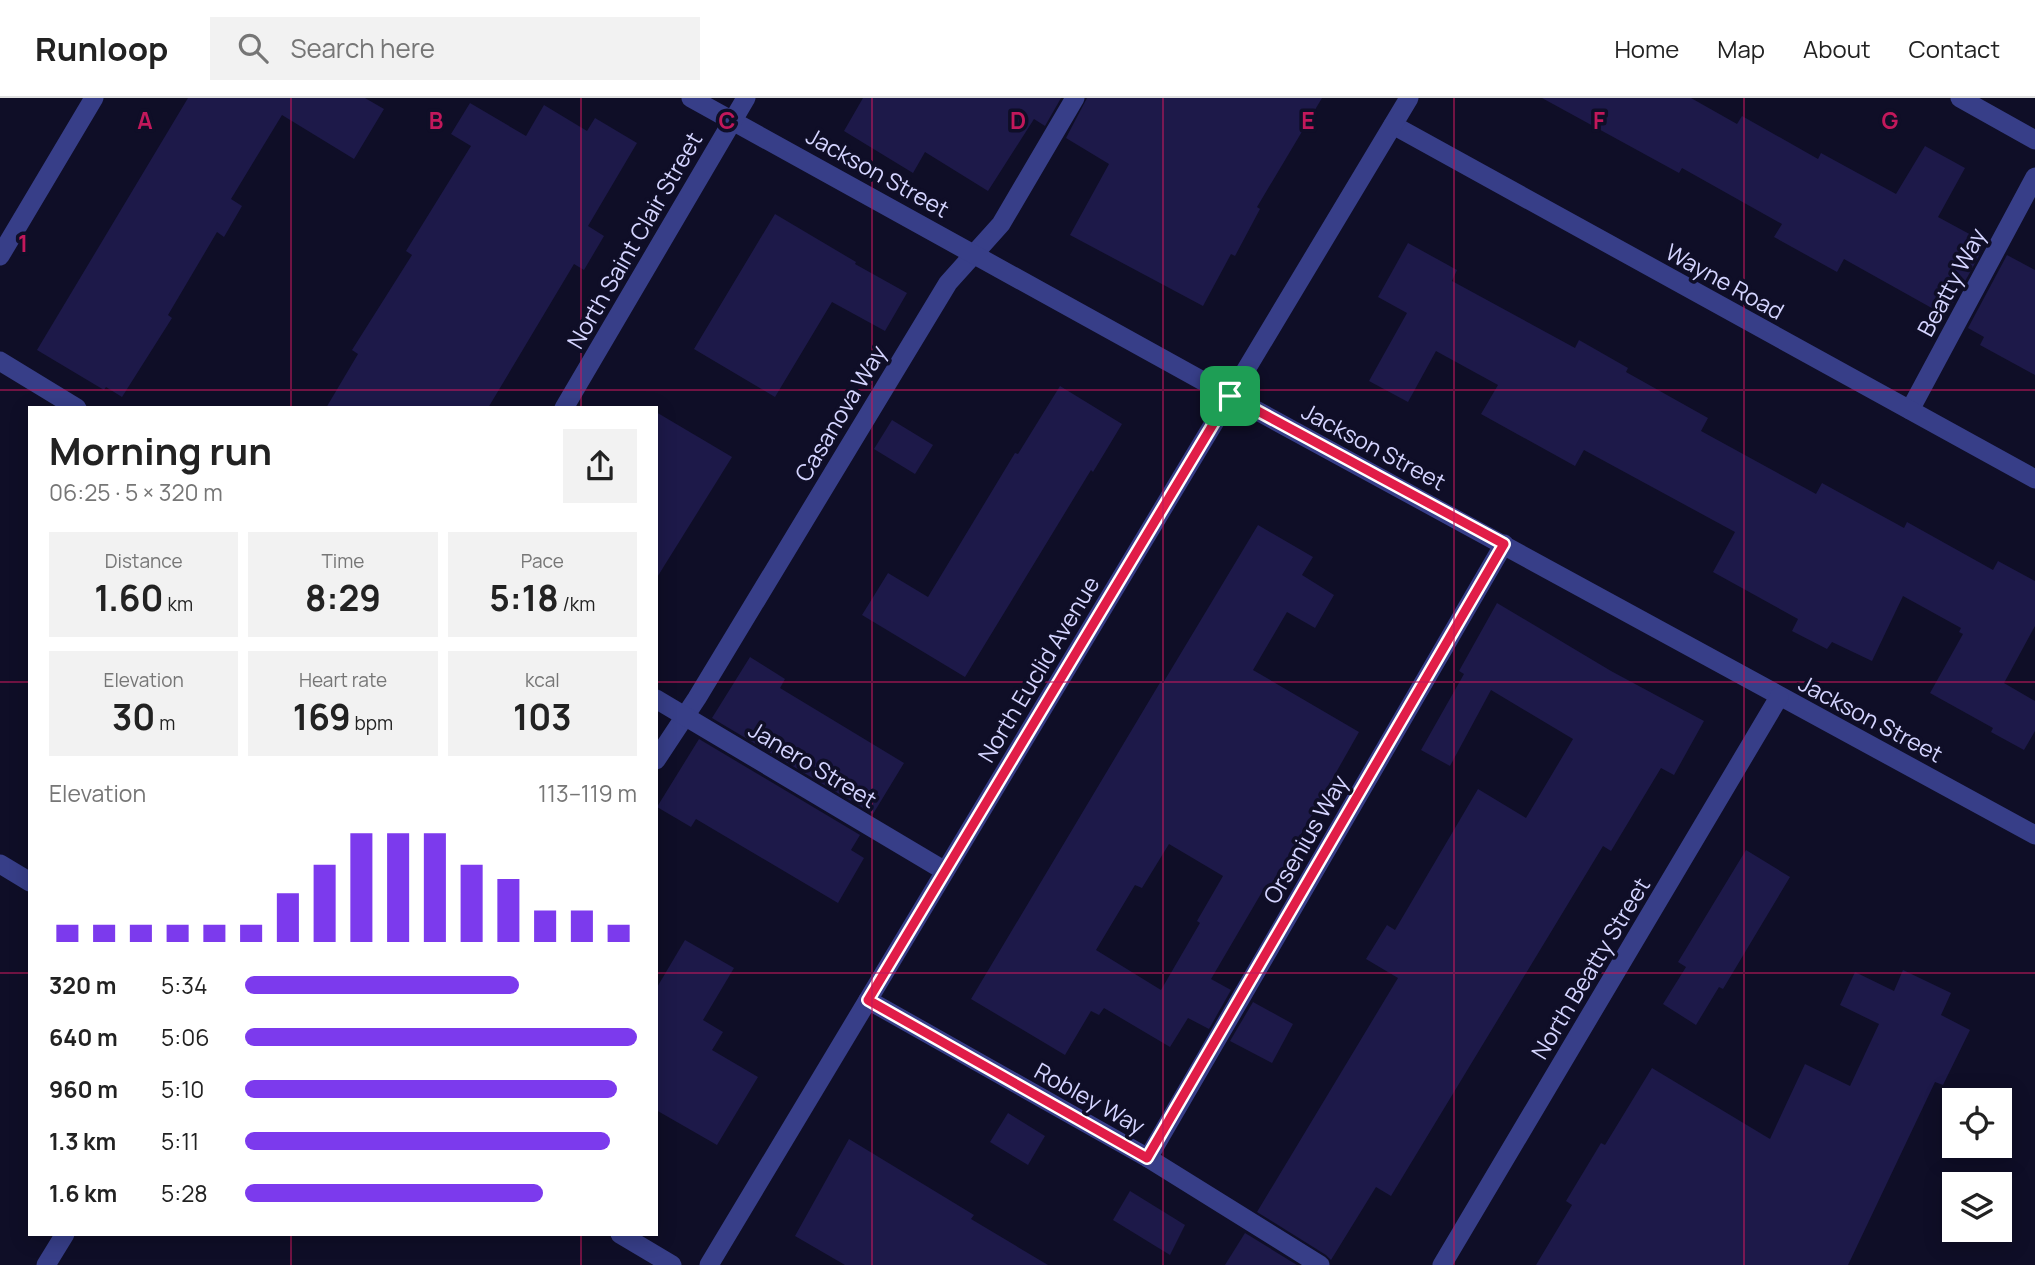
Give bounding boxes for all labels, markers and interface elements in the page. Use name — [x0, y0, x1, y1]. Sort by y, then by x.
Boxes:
search box — [210, 17, 700, 80]
text: Runloop — [35, 26, 168, 71]
icon: search — [234, 29, 272, 67]
text: Search here — [290, 30, 435, 66]
text: Home — [1614, 32, 1679, 65]
text: Map — [1717, 32, 1765, 65]
text: About — [1803, 32, 1871, 65]
text: Contact — [1909, 32, 2000, 65]
text: A — [137, 104, 153, 136]
text: B — [429, 104, 443, 136]
text: C — [719, 104, 736, 136]
text: D — [1010, 104, 1026, 136]
text: E — [1301, 104, 1315, 136]
text: F — [1593, 104, 1605, 136]
text: G — [1882, 104, 1899, 136]
street label: Jackson Street — [801, 120, 955, 224]
street label: North Saint Clair Street — [559, 126, 709, 354]
street label: Beatty Way — [1909, 222, 1993, 342]
text: 1 — [18, 227, 28, 259]
street label: Wayne Road — [1660, 235, 1790, 327]
street label: Casanova Way — [787, 339, 893, 487]
pin — [1200, 366, 1260, 426]
icon: arrive — [1211, 377, 1249, 415]
street label: Jackson Street — [1296, 395, 1452, 497]
text: Morning run — [49, 424, 272, 476]
button: share — [563, 429, 637, 503]
text: 06:25 · 5 × 320 m — [49, 476, 223, 508]
text: Distance — [105, 548, 183, 574]
text: Time — [322, 548, 364, 574]
text: Pace — [521, 548, 564, 574]
street label: North Euclid Avenue — [970, 570, 1106, 768]
text: 1.60 — [94, 574, 164, 622]
text: 8:29 — [305, 574, 381, 622]
text: 5:18 — [489, 574, 559, 622]
text: km — [164, 591, 193, 617]
text: /km — [559, 591, 595, 617]
text: Elevation — [104, 667, 184, 693]
text: Heart rate — [299, 667, 387, 693]
text: kcal — [525, 667, 560, 693]
street label: Jackson Street — [1793, 667, 1949, 769]
text: 30 — [112, 693, 155, 741]
text: 169 — [293, 693, 351, 741]
text: 103 — [513, 693, 572, 741]
text: m — [155, 710, 175, 736]
text: bpm — [351, 710, 393, 736]
street label: Janero Street — [743, 713, 883, 815]
street label: Orsenius Way — [1255, 769, 1355, 909]
text: Elevation — [49, 777, 146, 809]
text: 113–119 m — [538, 777, 637, 809]
street label: North Beatty Street — [1523, 871, 1657, 1065]
text: 320 m — [49, 969, 116, 1001]
text: 5:34 — [161, 969, 207, 1001]
text: 640 m — [49, 1021, 118, 1053]
text: 5:06 — [161, 1021, 209, 1053]
street label: Robley Way — [1029, 1054, 1151, 1142]
text: 960 m — [49, 1073, 118, 1105]
text: 5:10 — [161, 1073, 204, 1105]
map controls — [1942, 1088, 2012, 1242]
button: locate — [1942, 1088, 2012, 1158]
text: 1.3 km — [49, 1125, 116, 1157]
text: 5:11 — [161, 1125, 199, 1157]
button: layers — [1942, 1172, 2012, 1242]
text: 1.6 km — [49, 1177, 117, 1209]
text: 5:28 — [161, 1177, 208, 1209]

